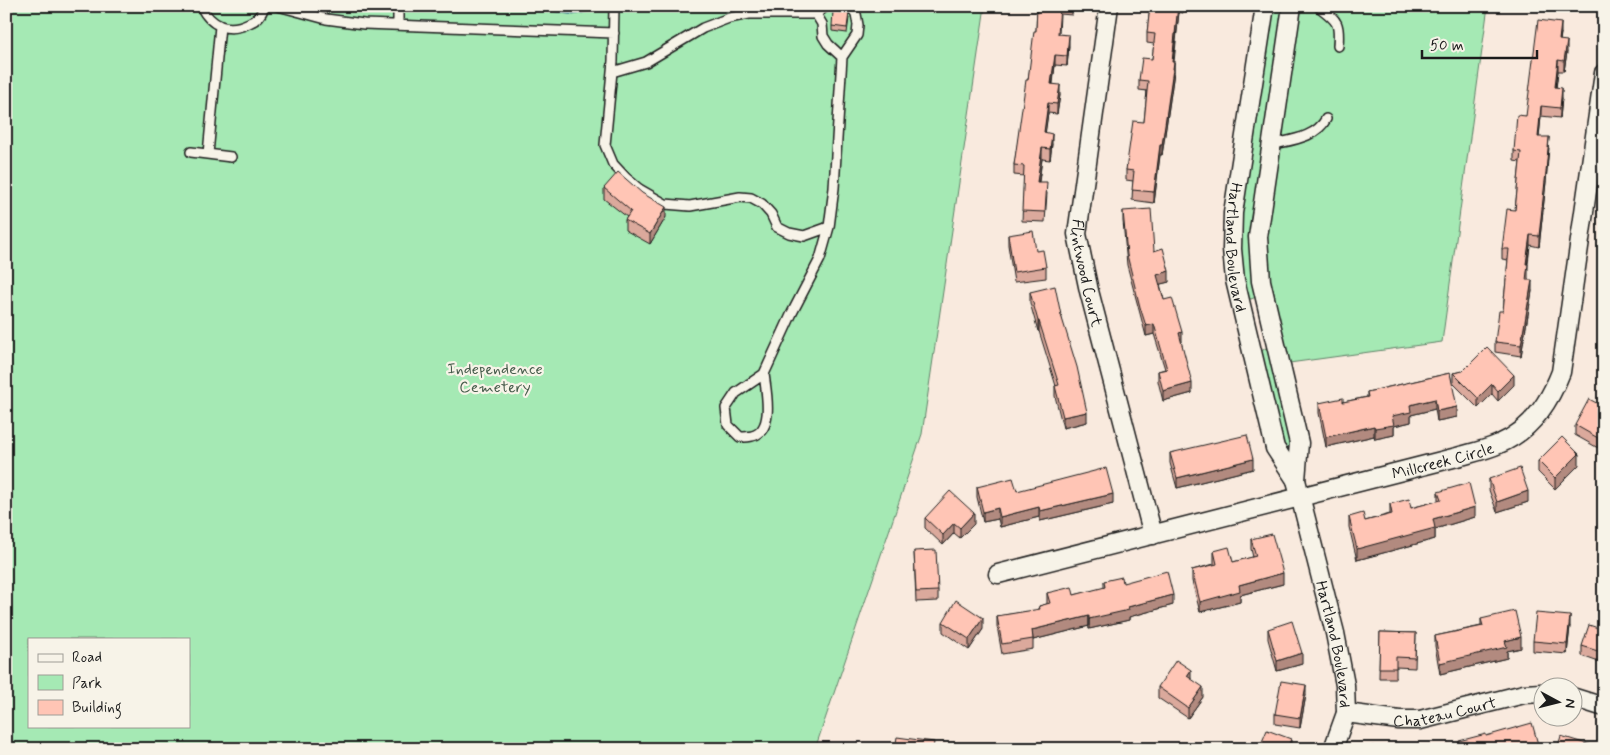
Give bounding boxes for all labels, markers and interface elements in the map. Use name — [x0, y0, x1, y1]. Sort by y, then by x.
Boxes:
scale bar — [1422, 28, 1538, 60]
text: 50 m — [1430, 36, 1464, 56]
street label: Hartland Boulevard — [1220, 181, 1251, 314]
street label: Flintwood Court — [1065, 218, 1107, 330]
park label: Independence Cemetery — [447, 359, 543, 398]
street label: Millcreek Circle — [1390, 438, 1497, 485]
street label: Hartland Boulevard — [1310, 579, 1355, 708]
legend — [28, 638, 190, 728]
text: Road — [72, 648, 102, 668]
text: Park — [72, 674, 102, 694]
north arrow — [1532, 678, 1582, 728]
street label: Chateau Court — [1392, 692, 1499, 733]
text: Building — [72, 698, 122, 719]
text: N — [1560, 698, 1579, 709]

